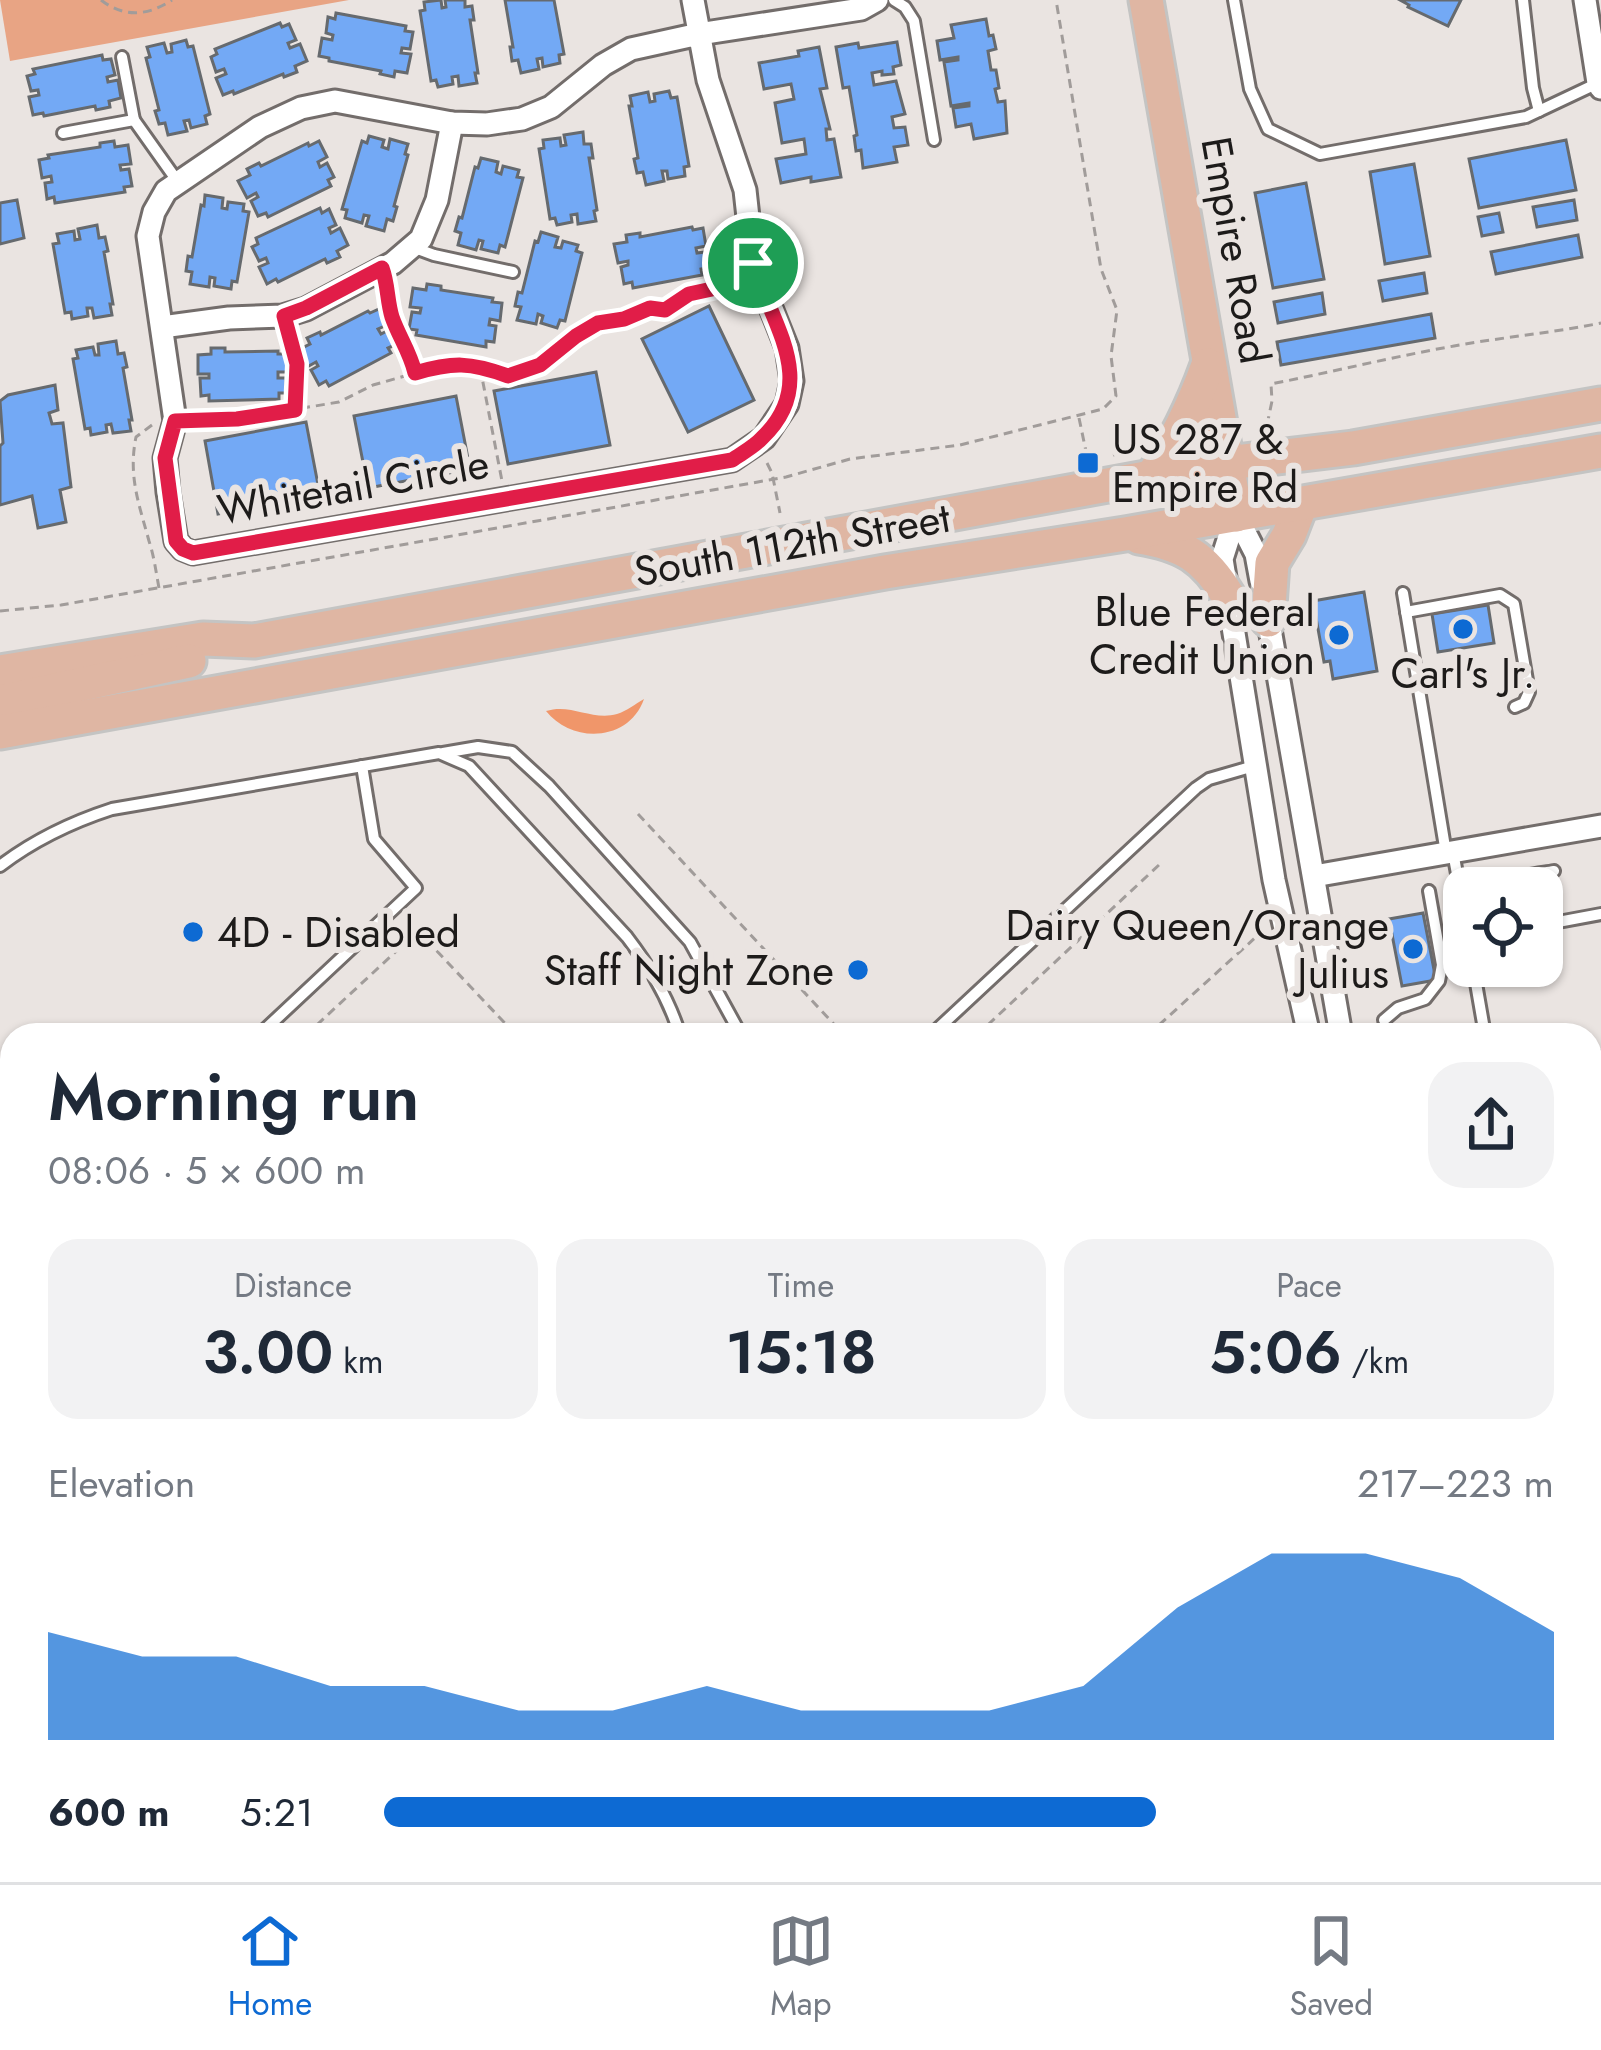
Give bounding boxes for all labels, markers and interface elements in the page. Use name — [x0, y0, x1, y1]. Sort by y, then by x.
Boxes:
street label: Empire Road — [1186, 132, 1285, 368]
pin — [702, 212, 804, 314]
icon: arrive — [720, 230, 786, 296]
place label: US 287 & Empire Rd — [1112, 409, 1298, 518]
street label: Whitetail Circle — [213, 433, 494, 540]
marker: US 287 & Empire Rd — [1075, 450, 1101, 476]
street label: South 112th Street — [630, 487, 955, 602]
place label: Blue Federal Credit Union — [1089, 581, 1315, 690]
marker: Carl's Jr. — [1450, 616, 1476, 642]
marker: Blue Federal Credit Union — [1326, 622, 1352, 648]
place label: Carl's Jr. — [1391, 643, 1535, 704]
map controls — [1443, 867, 1563, 987]
button: locate — [1443, 867, 1563, 987]
place label: Dairy Queen/Orange Julius — [1006, 895, 1389, 1004]
place label: 4D - Disabled — [217, 902, 460, 963]
marker: 4D - Disabled — [180, 919, 206, 945]
marker: Dairy Queen/Orange Julius — [1400, 936, 1426, 962]
place label: Staff Night Zone — [544, 940, 834, 1001]
marker: Staff Night Zone — [845, 957, 871, 983]
text: Morning run — [48, 1049, 419, 1145]
button: share — [1428, 1062, 1554, 1188]
text: 08:06 · 5 × 600 m — [48, 1142, 365, 1199]
text: Distance — [234, 1262, 352, 1309]
text: Time — [768, 1262, 834, 1309]
text: Pace — [1276, 1262, 1342, 1309]
text: 3.00 — [202, 1309, 333, 1396]
text: 15:18 — [725, 1309, 877, 1396]
text: 5:06 — [1209, 1309, 1342, 1396]
text: km — [333, 1338, 384, 1385]
text: /km — [1342, 1338, 1409, 1385]
text: Elevation — [48, 1455, 195, 1512]
text: 217–223 m — [1357, 1455, 1554, 1512]
text: 600 m — [48, 1784, 169, 1841]
text: 5:21 — [240, 1784, 313, 1841]
tab: Home — [228, 1908, 312, 2027]
tab: Map — [768, 1908, 834, 2027]
tab: Saved — [1290, 1908, 1373, 2027]

